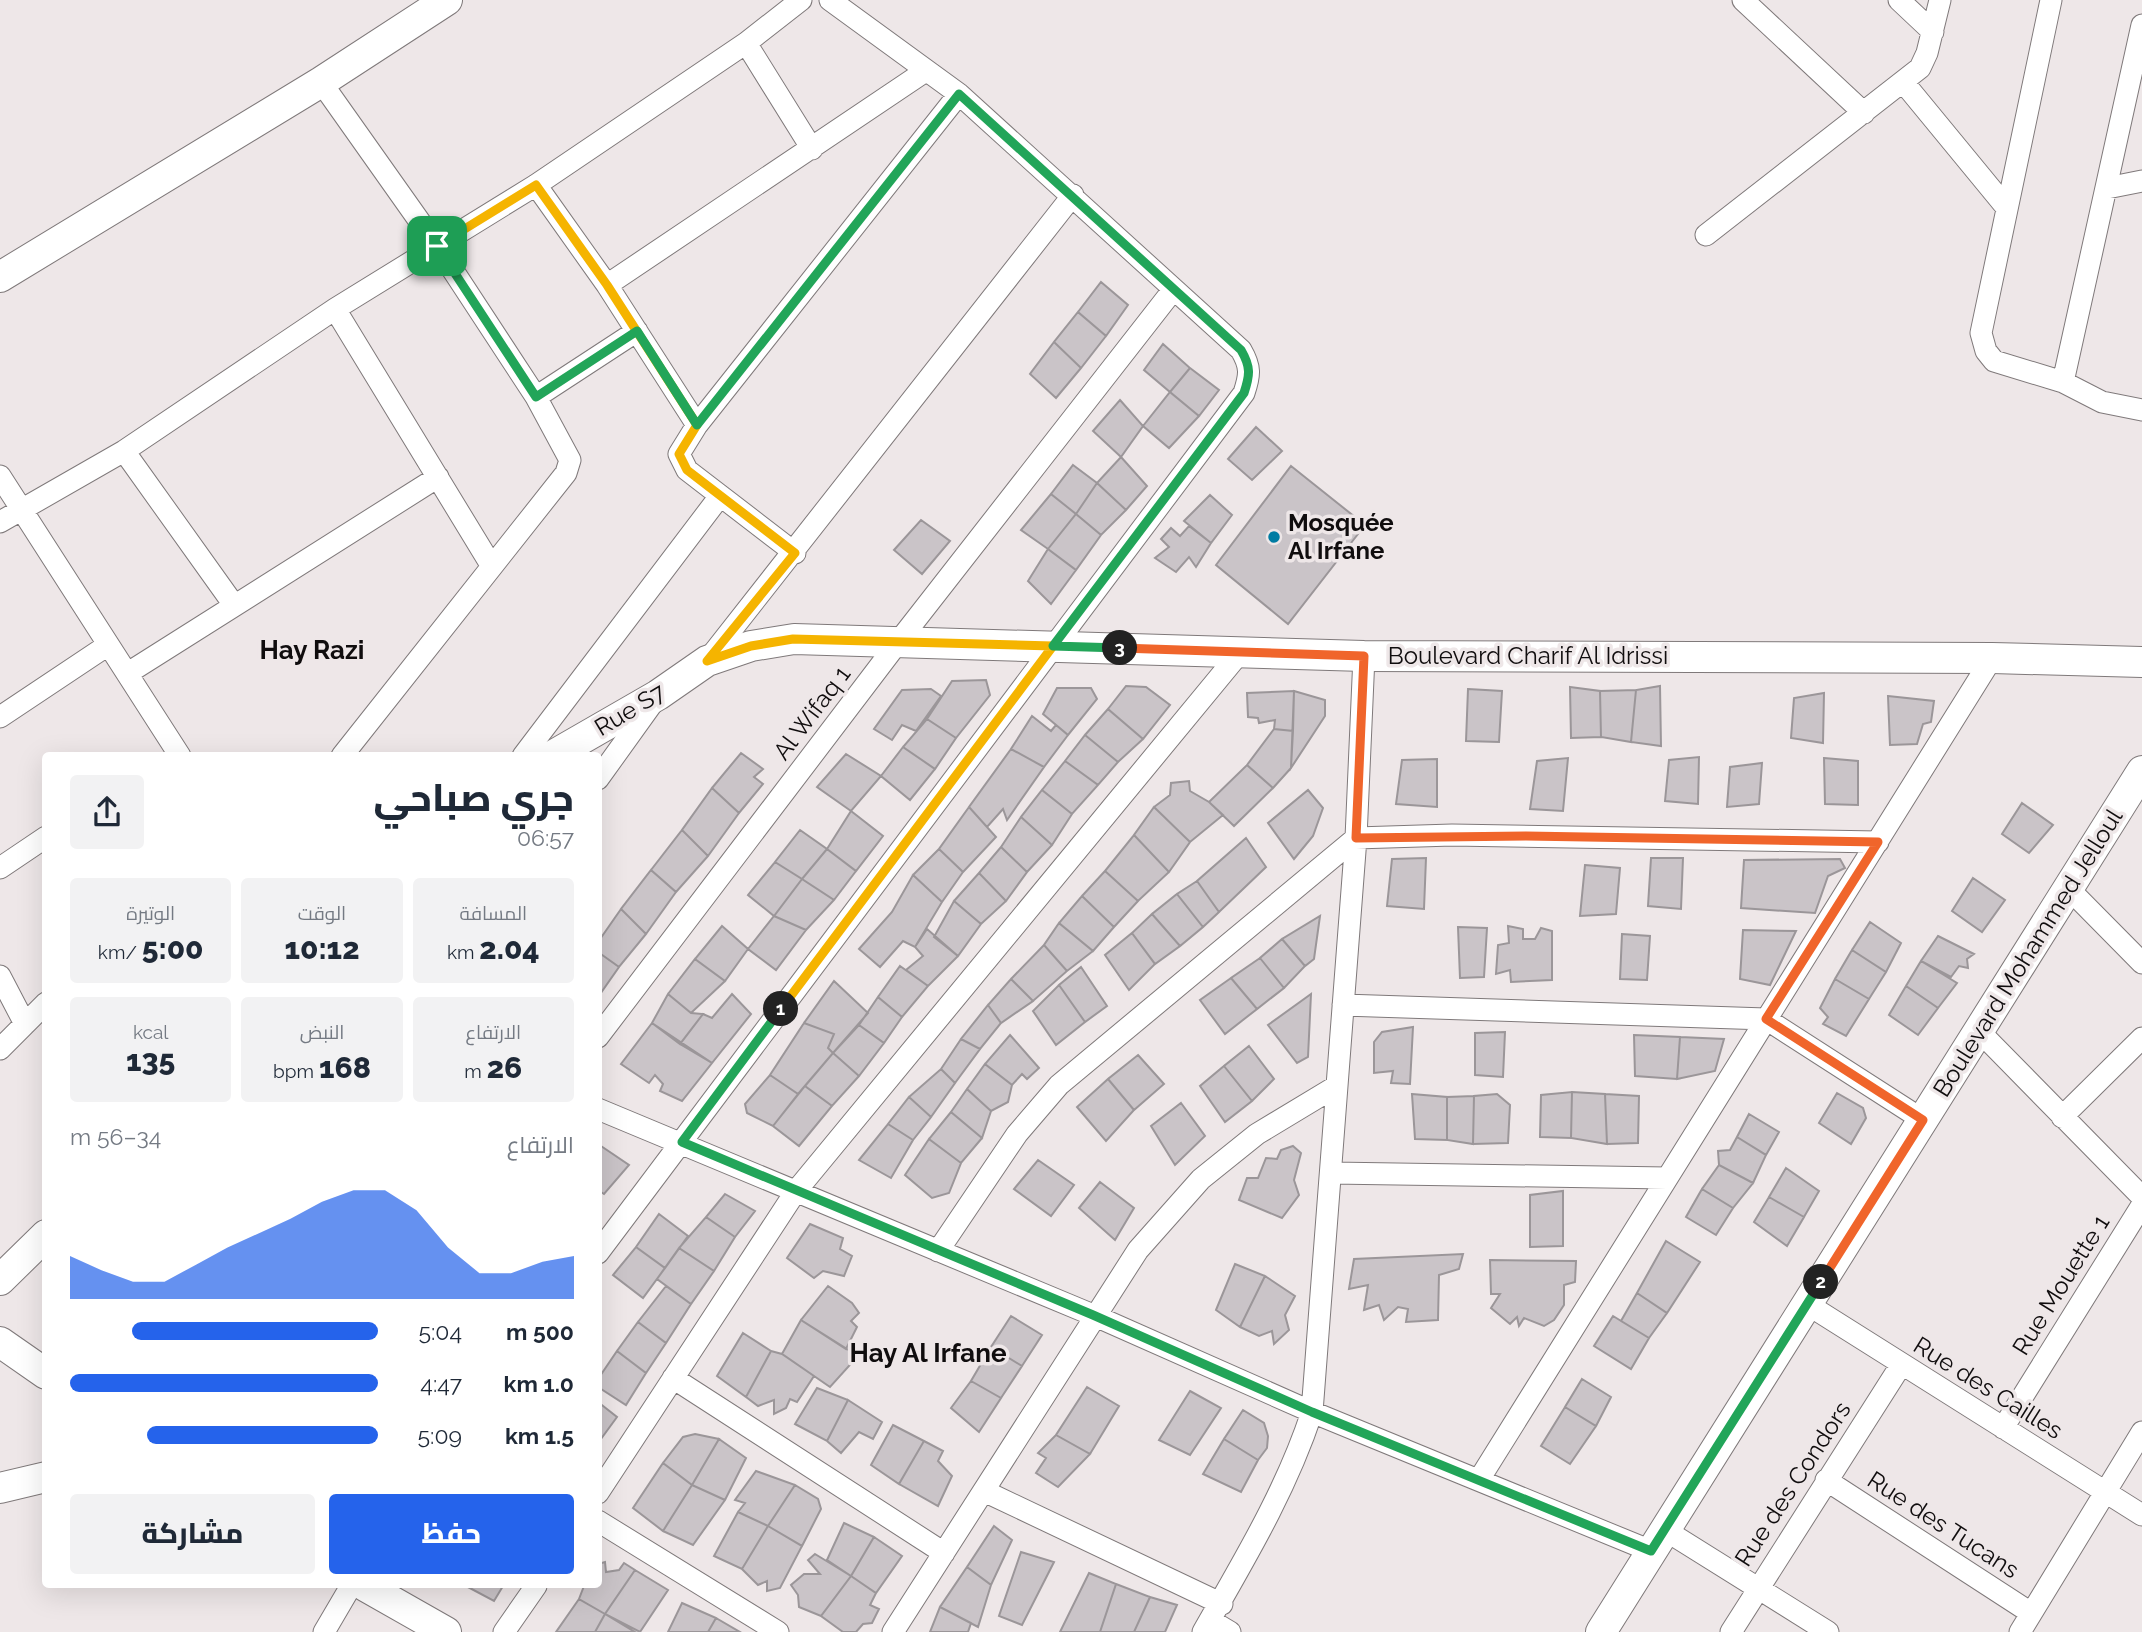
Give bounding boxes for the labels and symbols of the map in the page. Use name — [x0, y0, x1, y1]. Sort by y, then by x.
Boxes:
pin — [407, 216, 467, 276]
place label: Mosquée Al Irfane — [1288, 508, 1394, 565]
marker: Mosquée Al Irfane — [1266, 529, 1282, 545]
pin: 3 — [1102, 630, 1138, 666]
district label: Hay Razi — [260, 635, 364, 665]
street label: Boulevard Charif Al Idrissi — [1388, 641, 1668, 670]
street label: Al Wifaq 1 — [767, 660, 856, 765]
street label: Rue S7 — [589, 677, 670, 742]
street label: Boulevard Mohammed Jelloul — [1927, 803, 2129, 1102]
pin: 1 — [764, 992, 798, 1026]
street label: Rue Mouette 1 — [2006, 1209, 2115, 1360]
pin: 2 — [1804, 1264, 1839, 1300]
street label: Rue des Cailles — [1908, 1330, 2068, 1445]
district label: Hay Al Irfane — [849, 1338, 1007, 1368]
street label: Rue des Condors — [1729, 1396, 1857, 1572]
street label: Rue des Tucans — [1862, 1465, 2024, 1584]

